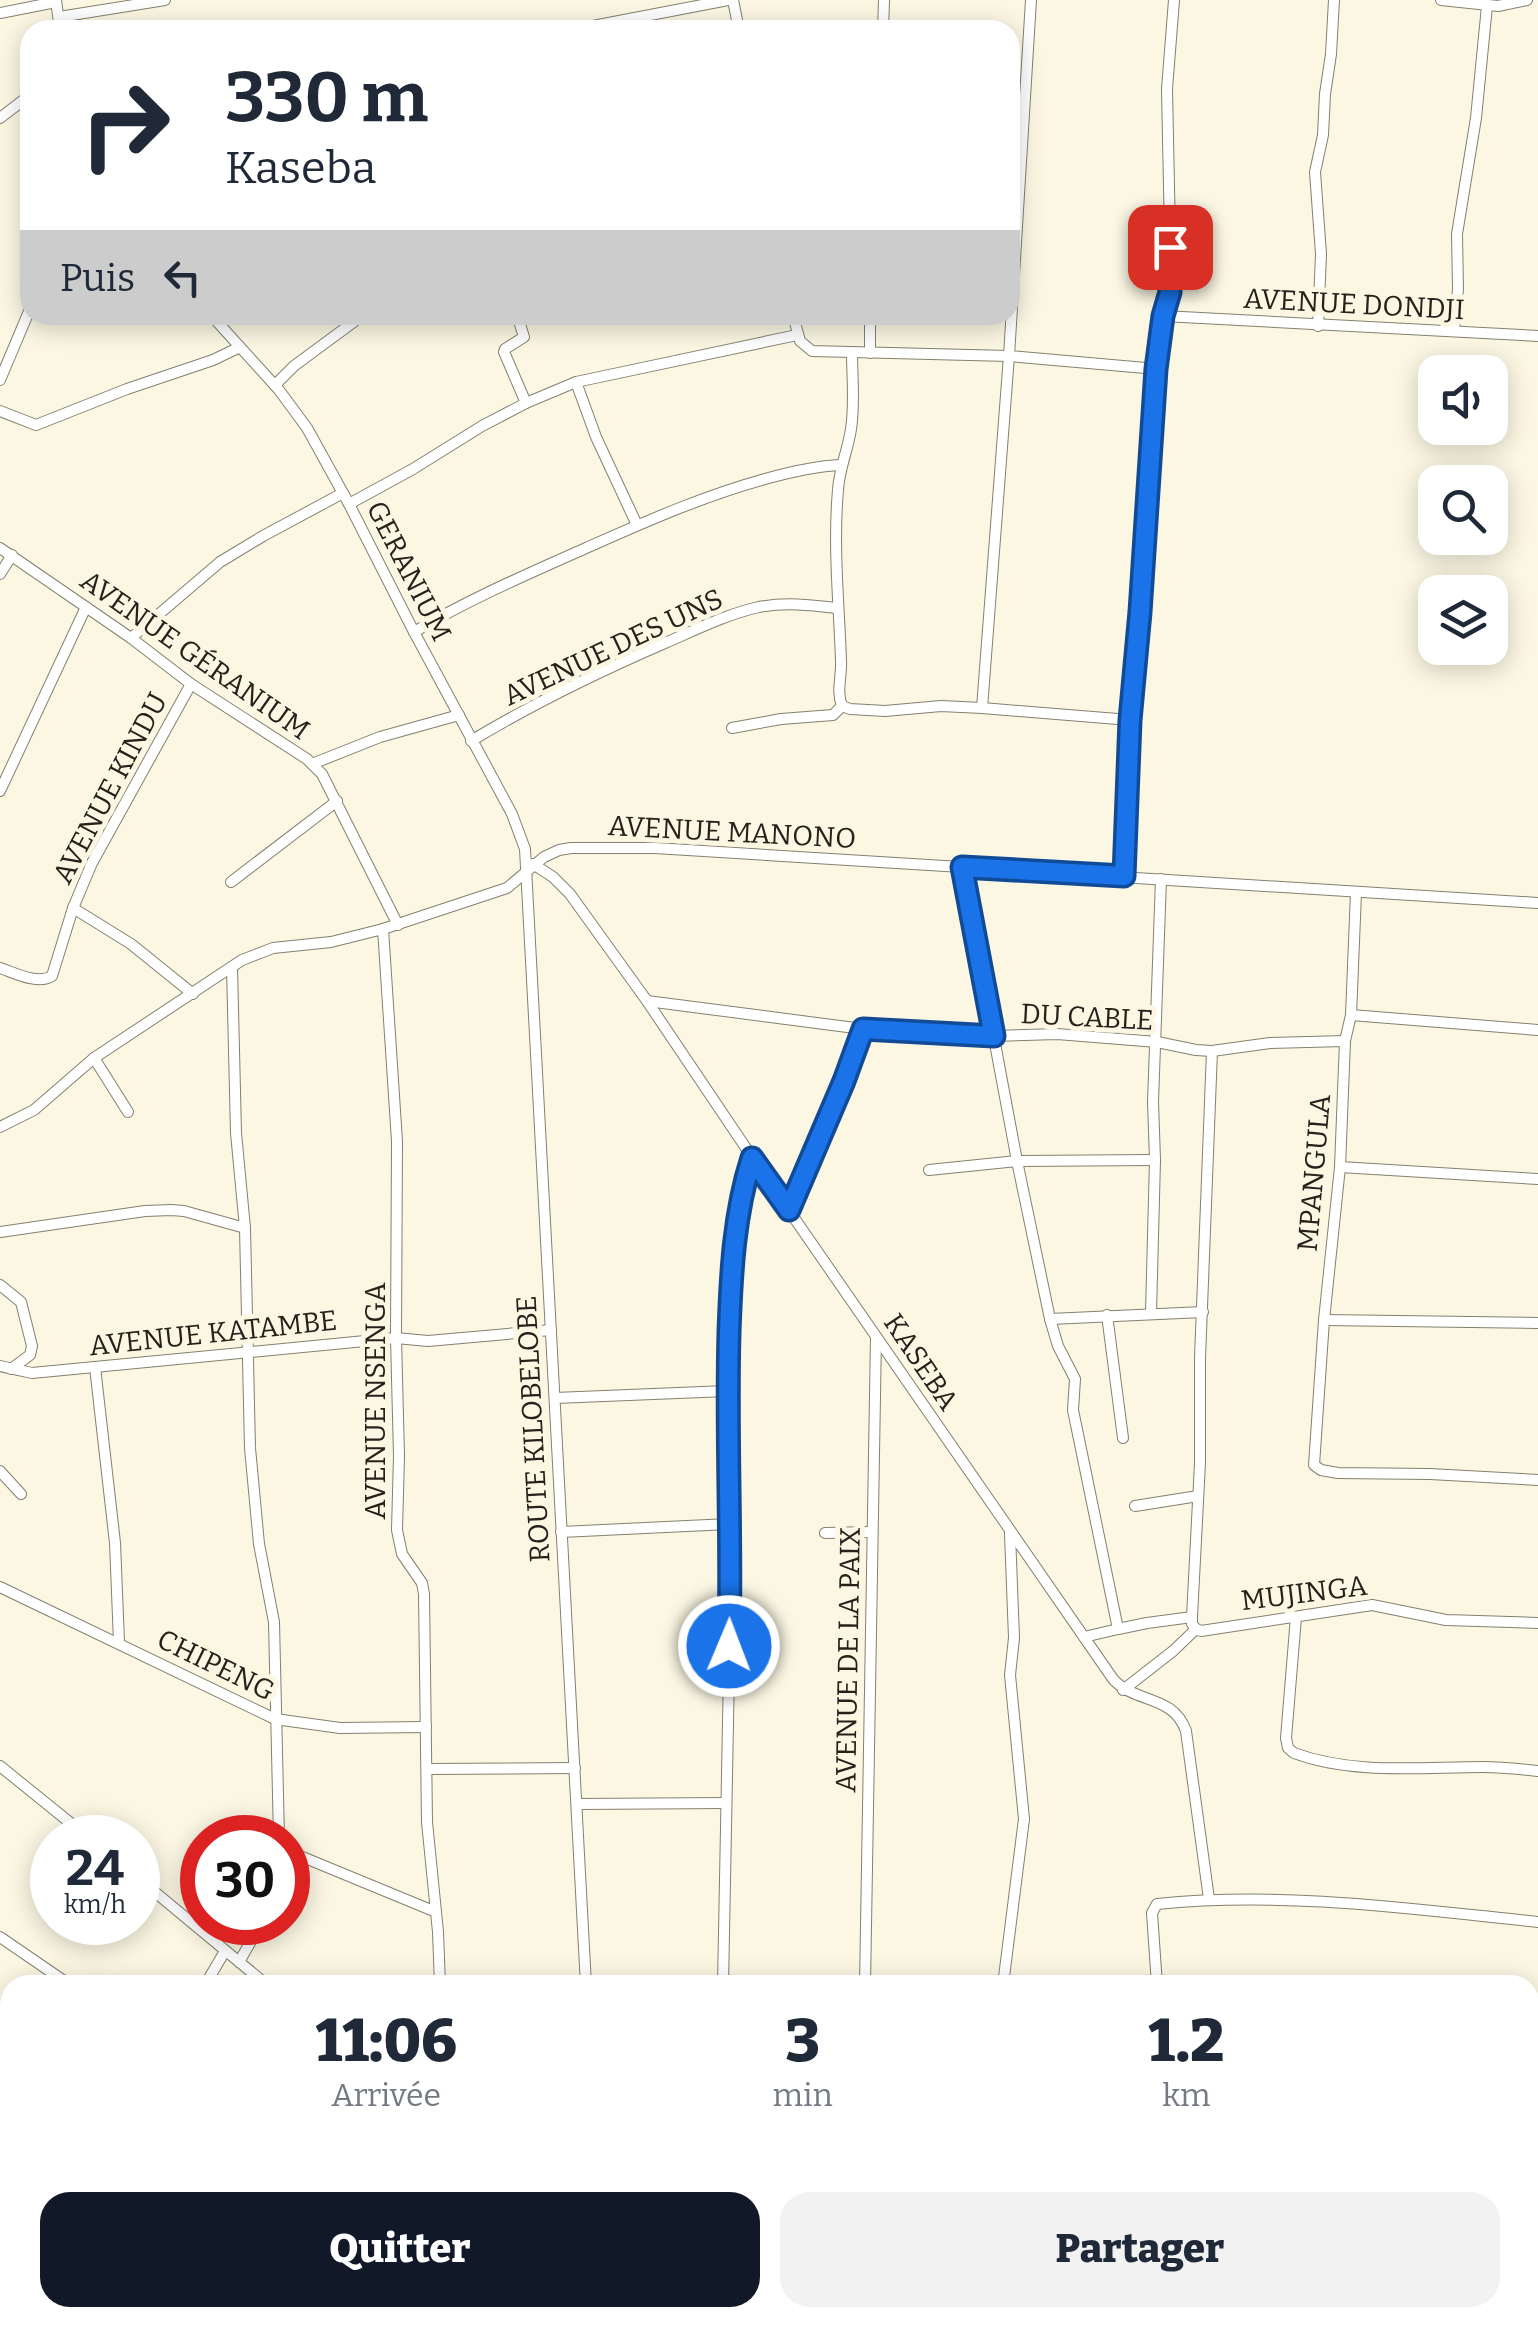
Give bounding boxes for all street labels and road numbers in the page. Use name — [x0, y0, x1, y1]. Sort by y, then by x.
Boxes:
street label: AVENUE DONDJI — [1243, 282, 1465, 326]
street label: GERANIUM — [360, 496, 458, 646]
street label: AVENUE GÉRANIUM — [74, 563, 316, 746]
street label: AVENUE DES UNS — [498, 582, 728, 712]
street label: AVENUE KINDU — [46, 687, 174, 889]
street label: AVENUE MANONO — [607, 809, 857, 855]
street label: DU CABLE — [1020, 997, 1154, 1037]
street label: MPANGULA — [1291, 1093, 1337, 1253]
street label: AVENUE NSENGA — [359, 1282, 392, 1519]
street label: ROUTE KILOBELOBE — [510, 1295, 556, 1563]
street label: AVENUE KATAMBE — [88, 1304, 338, 1362]
street label: KASEBA — [877, 1308, 965, 1417]
street label: AVENUE DE LA PAIX — [829, 1527, 867, 1793]
street label: MUJINGA — [1239, 1569, 1369, 1617]
street label: CHIPENG — [152, 1622, 280, 1708]

